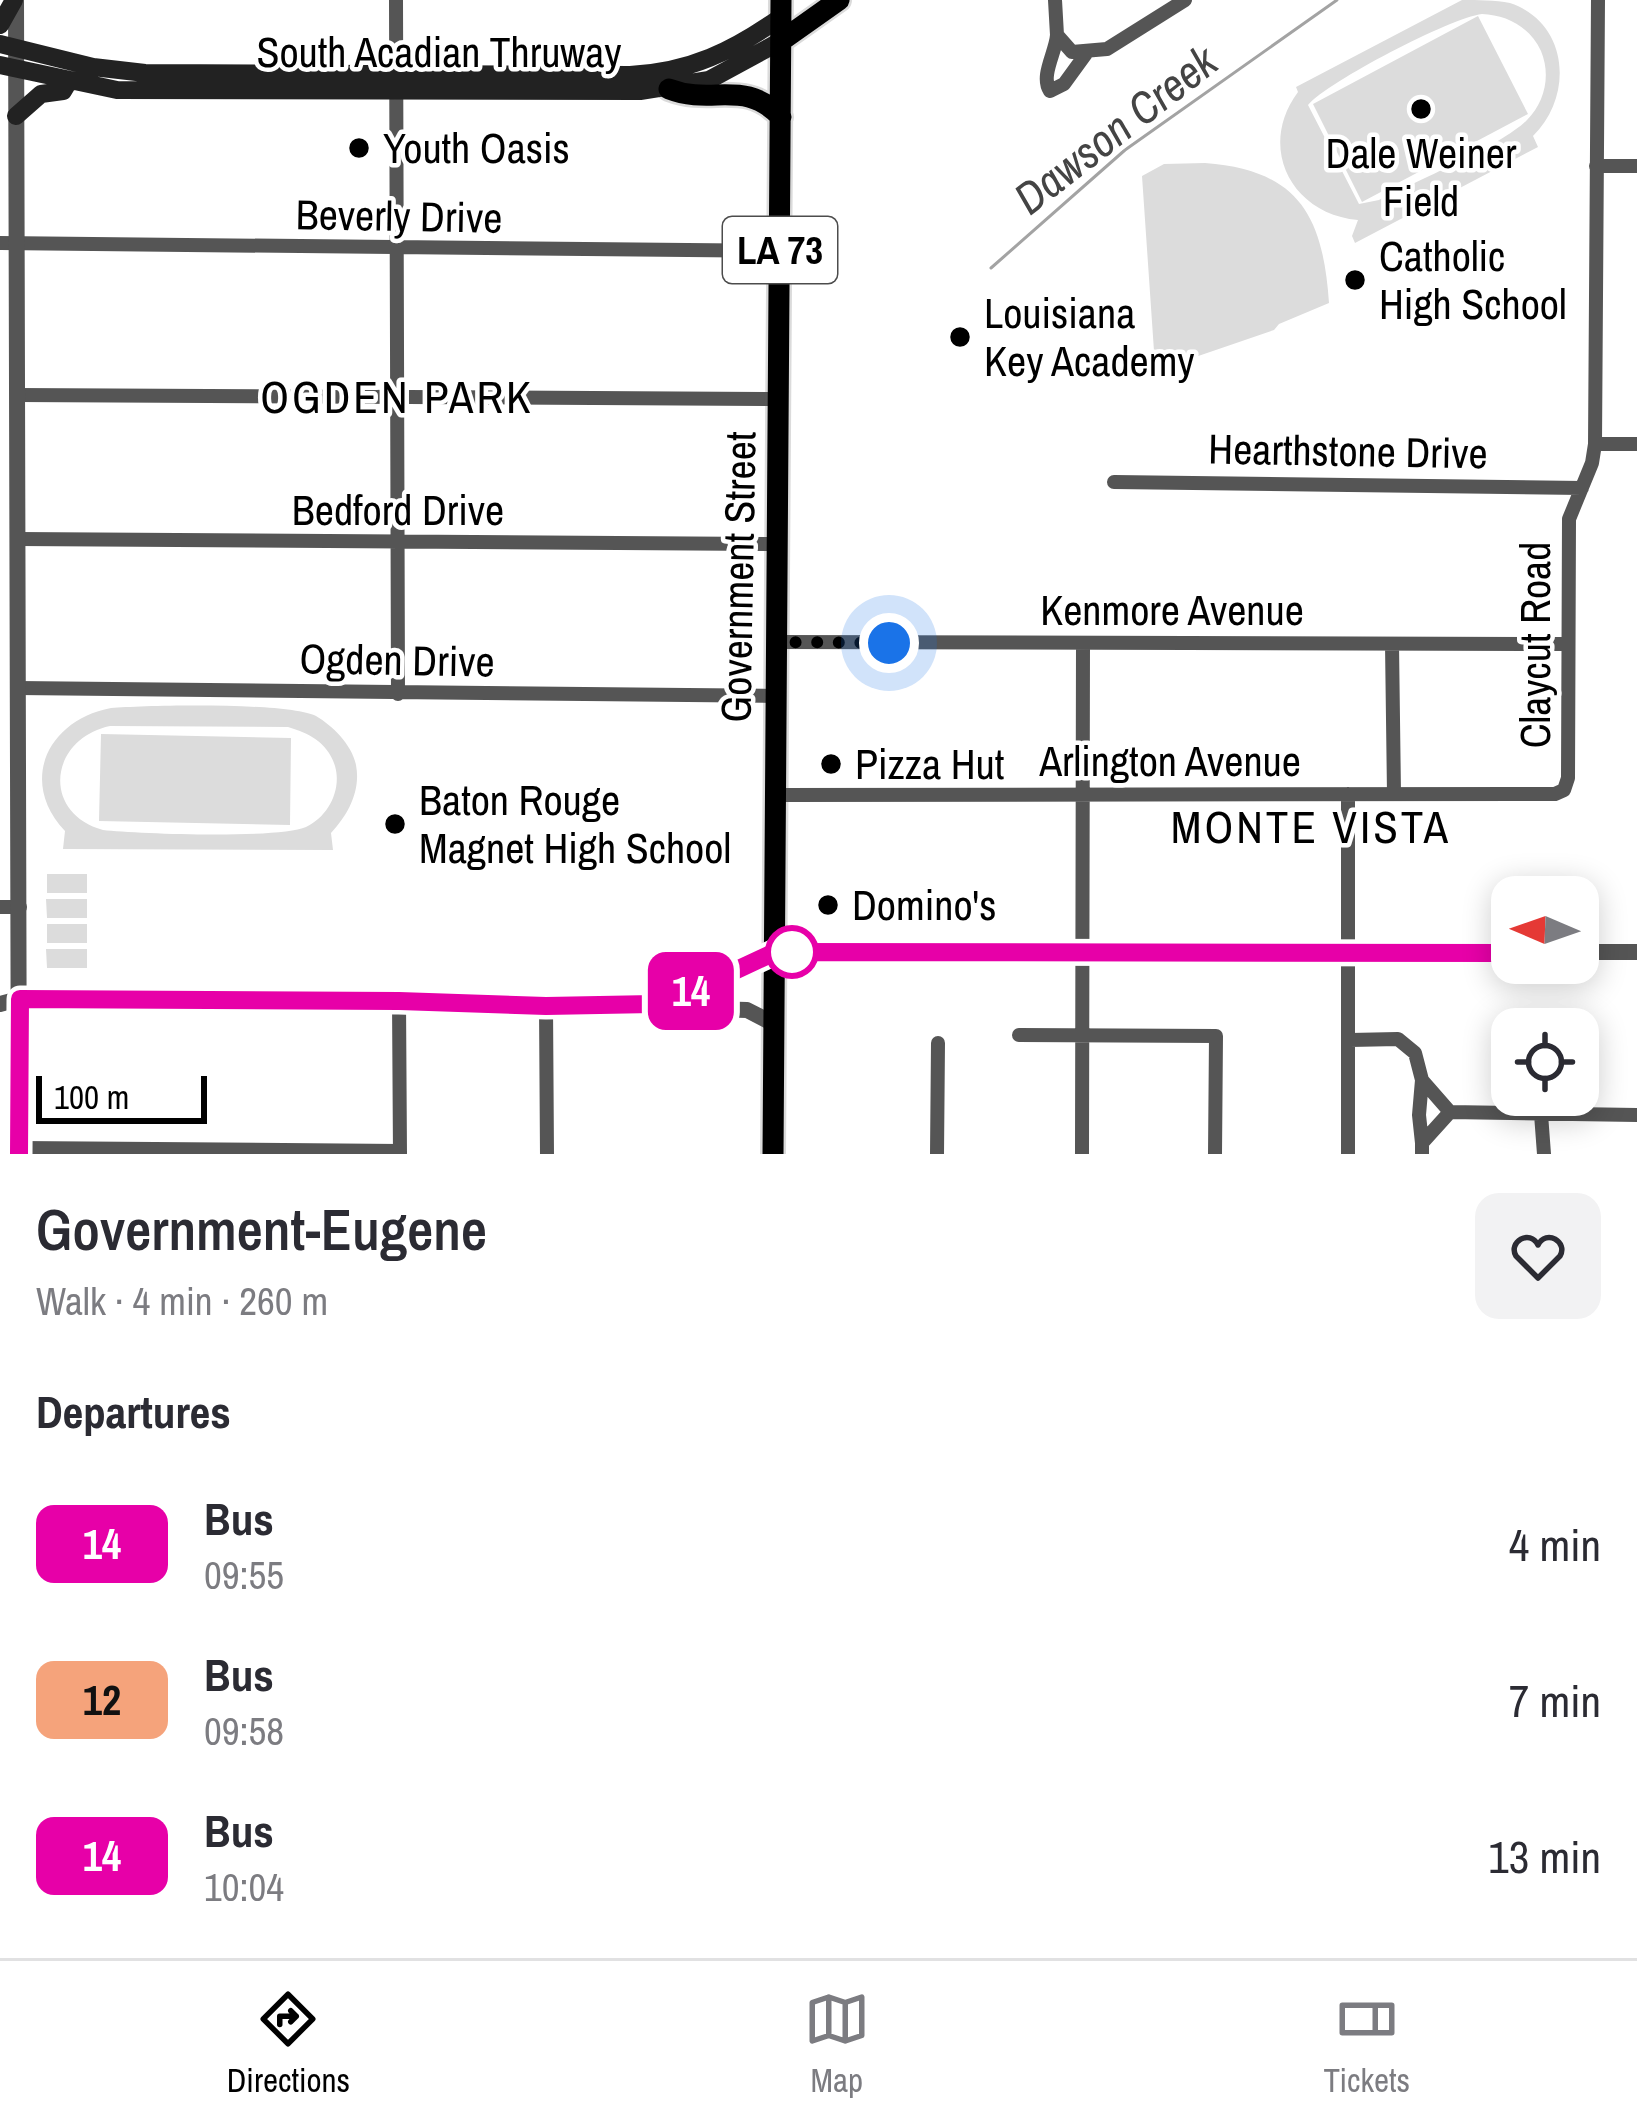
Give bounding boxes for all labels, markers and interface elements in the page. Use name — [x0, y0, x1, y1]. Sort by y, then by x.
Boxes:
street label: South Acadian Thruway — [256, 24, 622, 80]
water label: Dawson Creek — [1001, 30, 1230, 228]
marker: Dale Weiner Field — [1408, 96, 1434, 122]
place label: Youth Oasis — [383, 120, 570, 176]
place label: Dale Weiner Field — [1326, 125, 1517, 229]
marker: Youth Oasis — [346, 135, 372, 161]
street label: Beverly Drive — [295, 186, 503, 246]
road number: LA 73 — [723, 217, 837, 283]
place label: Catholic High School — [1379, 228, 1567, 332]
marker: Catholic High School — [1342, 267, 1368, 293]
place label: Louisiana Key Academy — [984, 285, 1195, 389]
marker: Louisiana Key Academy — [947, 324, 973, 350]
district label: OGDEN PARK — [260, 366, 534, 427]
street label: Hearthstone Drive — [1208, 421, 1488, 481]
street label: Government Street — [707, 431, 769, 723]
street label: Bedford Drive — [292, 482, 504, 538]
street label: Claycut Road — [1507, 542, 1563, 748]
street label: Kenmore Avenue — [1040, 582, 1304, 638]
your location — [859, 613, 919, 673]
street label: Ogden Drive — [299, 630, 495, 690]
street label: Arlington Avenue — [1038, 733, 1301, 789]
place label: Pizza Hut — [855, 736, 1004, 792]
marker: Pizza Hut — [818, 751, 844, 777]
place label: Baton Rouge Magnet High School — [419, 772, 731, 876]
district label: MONTE VISTA — [1171, 796, 1451, 857]
marker: Baton Rouge Magnet High School — [382, 811, 408, 837]
north arrow — [1491, 876, 1599, 984]
map controls — [1491, 876, 1599, 1116]
place label: Domino's — [852, 877, 996, 933]
marker: Domino's — [815, 892, 841, 918]
unlabelled marker — [767, 927, 817, 977]
line badge: 14 — [637, 952, 745, 1030]
text: 14 — [672, 963, 710, 1019]
button: locate — [1491, 1008, 1599, 1116]
scale bar — [36, 1070, 207, 1123]
text: 100 m — [54, 1075, 129, 1119]
text: Government-Eugene — [36, 1191, 487, 1268]
button: heart — [1475, 1193, 1601, 1319]
text: Walk · 4 min · 260 m — [36, 1275, 328, 1327]
text: Departures — [36, 1381, 231, 1442]
text: Bus — [204, 1488, 274, 1549]
text: 4 min — [1509, 1514, 1601, 1575]
text: 14 — [83, 1516, 121, 1572]
text: 09:55 — [204, 1549, 284, 1601]
text: Bus — [204, 1644, 274, 1705]
text: 7 min — [1509, 1670, 1601, 1731]
text: 12 — [83, 1672, 121, 1728]
text: 09:58 — [204, 1705, 284, 1757]
text: Bus — [204, 1800, 274, 1861]
text: 13 min — [1488, 1826, 1601, 1887]
text: 14 — [83, 1828, 121, 1884]
text: 10:04 — [204, 1861, 284, 1913]
tab: Directions — [227, 1986, 350, 2102]
tab: Map — [804, 1986, 870, 2102]
tab: Tickets — [1324, 1986, 1410, 2102]

